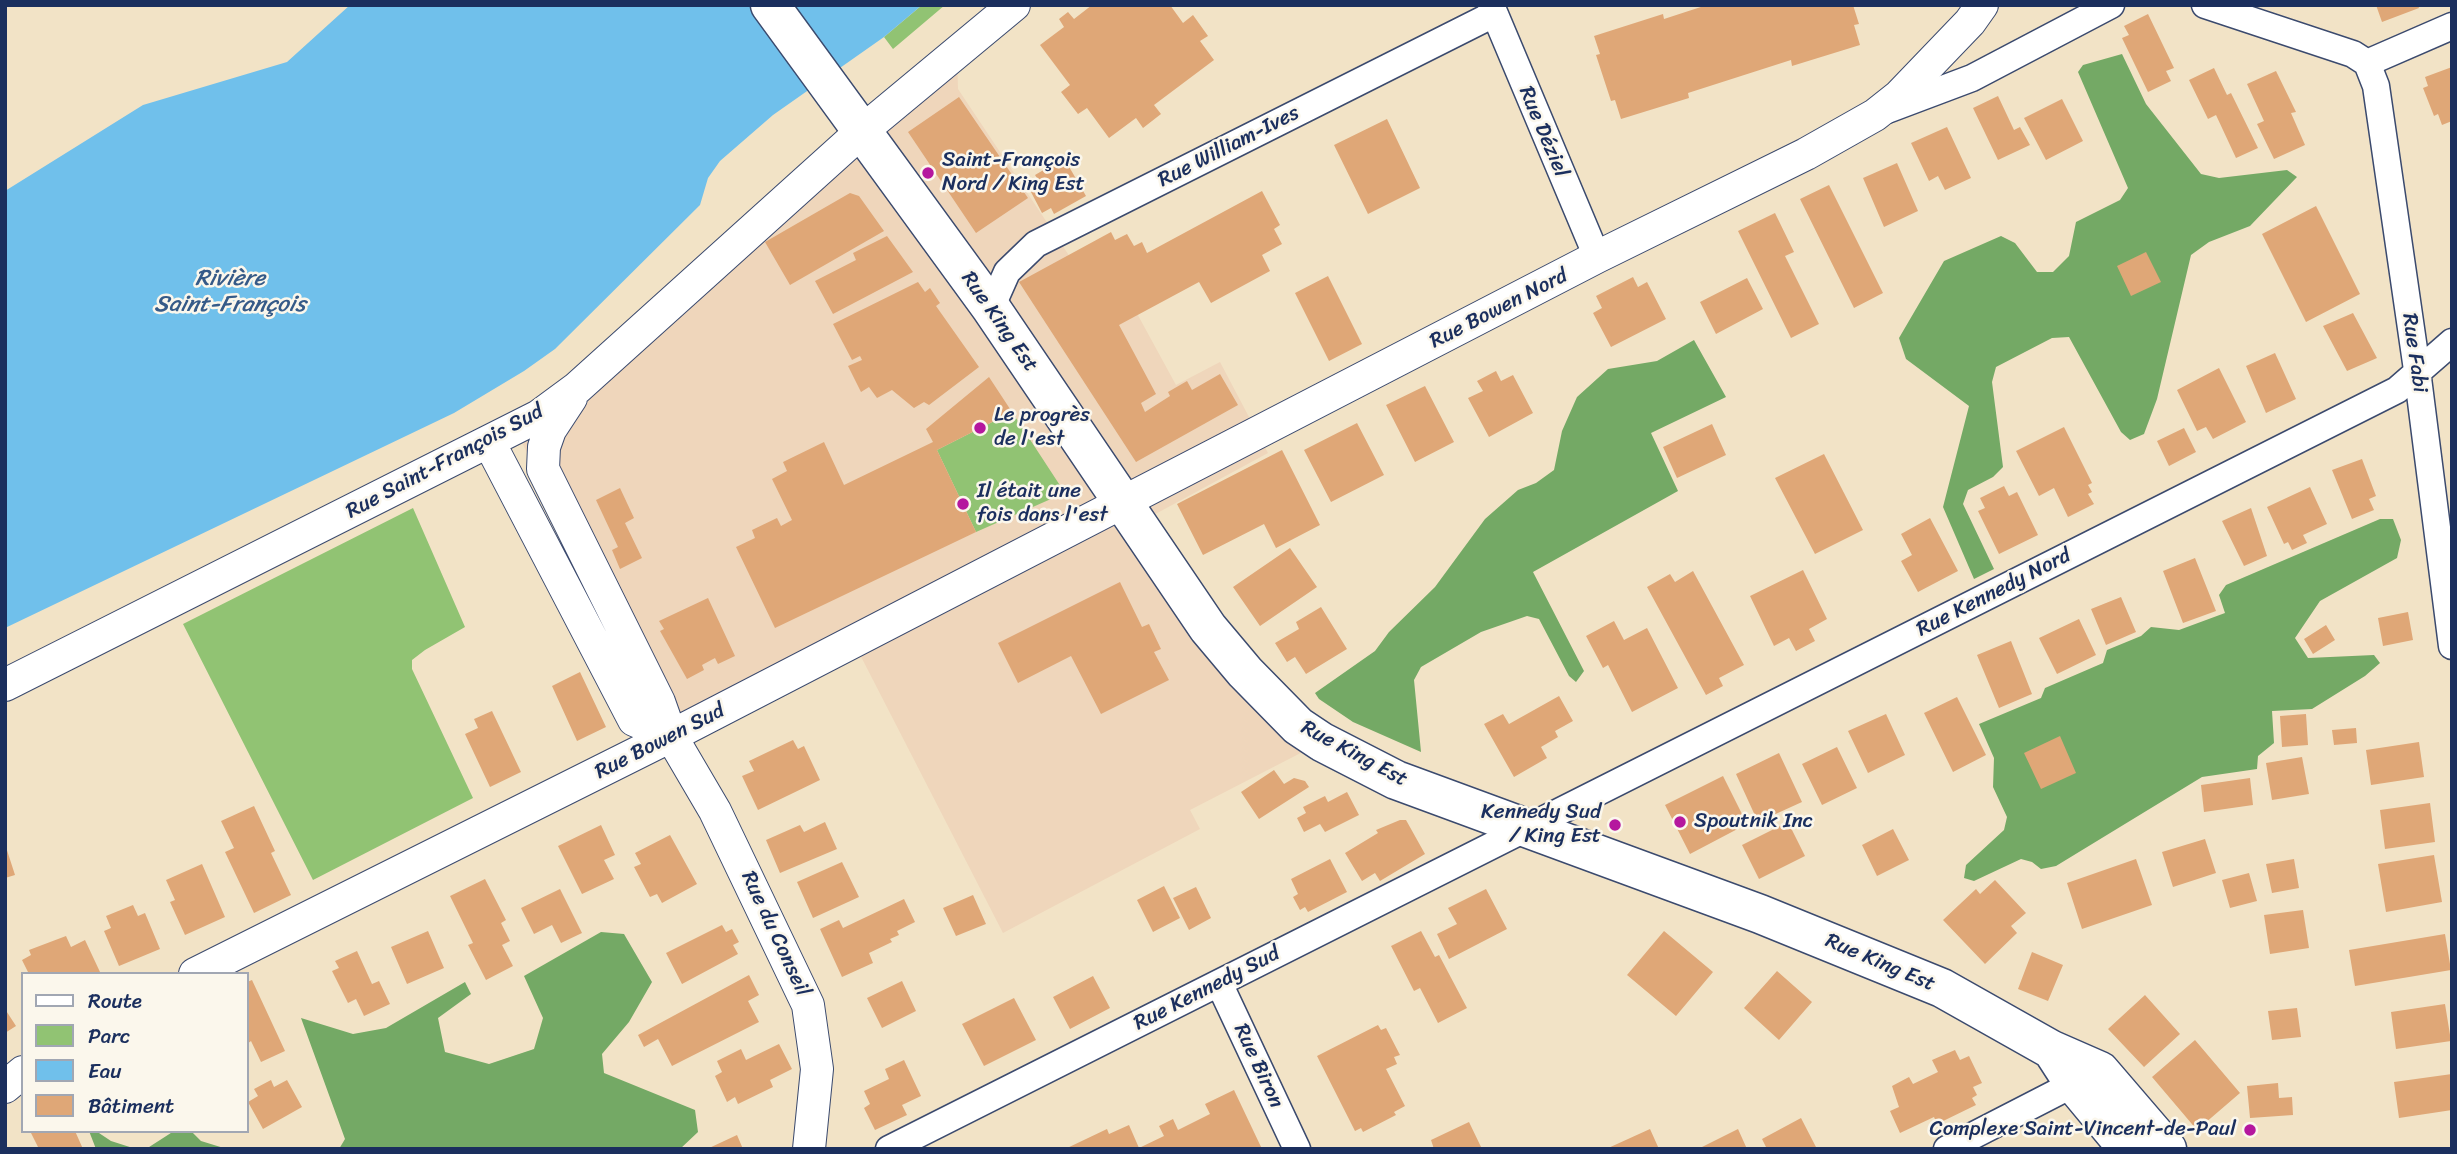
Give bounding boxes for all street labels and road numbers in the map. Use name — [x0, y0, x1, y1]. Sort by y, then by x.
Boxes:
street label: Rue Déziel — [1513, 83, 1573, 181]
street label: Rue William-Ives — [1154, 101, 1304, 193]
street label: Rue Bowen Nord — [1426, 263, 1572, 355]
street label: Rue King Est — [955, 267, 1043, 377]
street label: Rue Fabi — [2396, 312, 2432, 394]
street label: Rue Saint-François Sud — [342, 399, 548, 525]
street label: Rue Kennedy Nord — [1913, 543, 2075, 643]
street label: Rue Bowen Sud — [591, 699, 729, 785]
street label: Rue King Est — [1297, 715, 1411, 793]
street label: Rue du Conseil — [735, 867, 815, 1001]
street label: Rue King Est — [1821, 929, 1939, 997]
street label: Rue Kennedy Sud — [1130, 941, 1284, 1037]
street label: Rue Biron — [1228, 1020, 1288, 1112]

